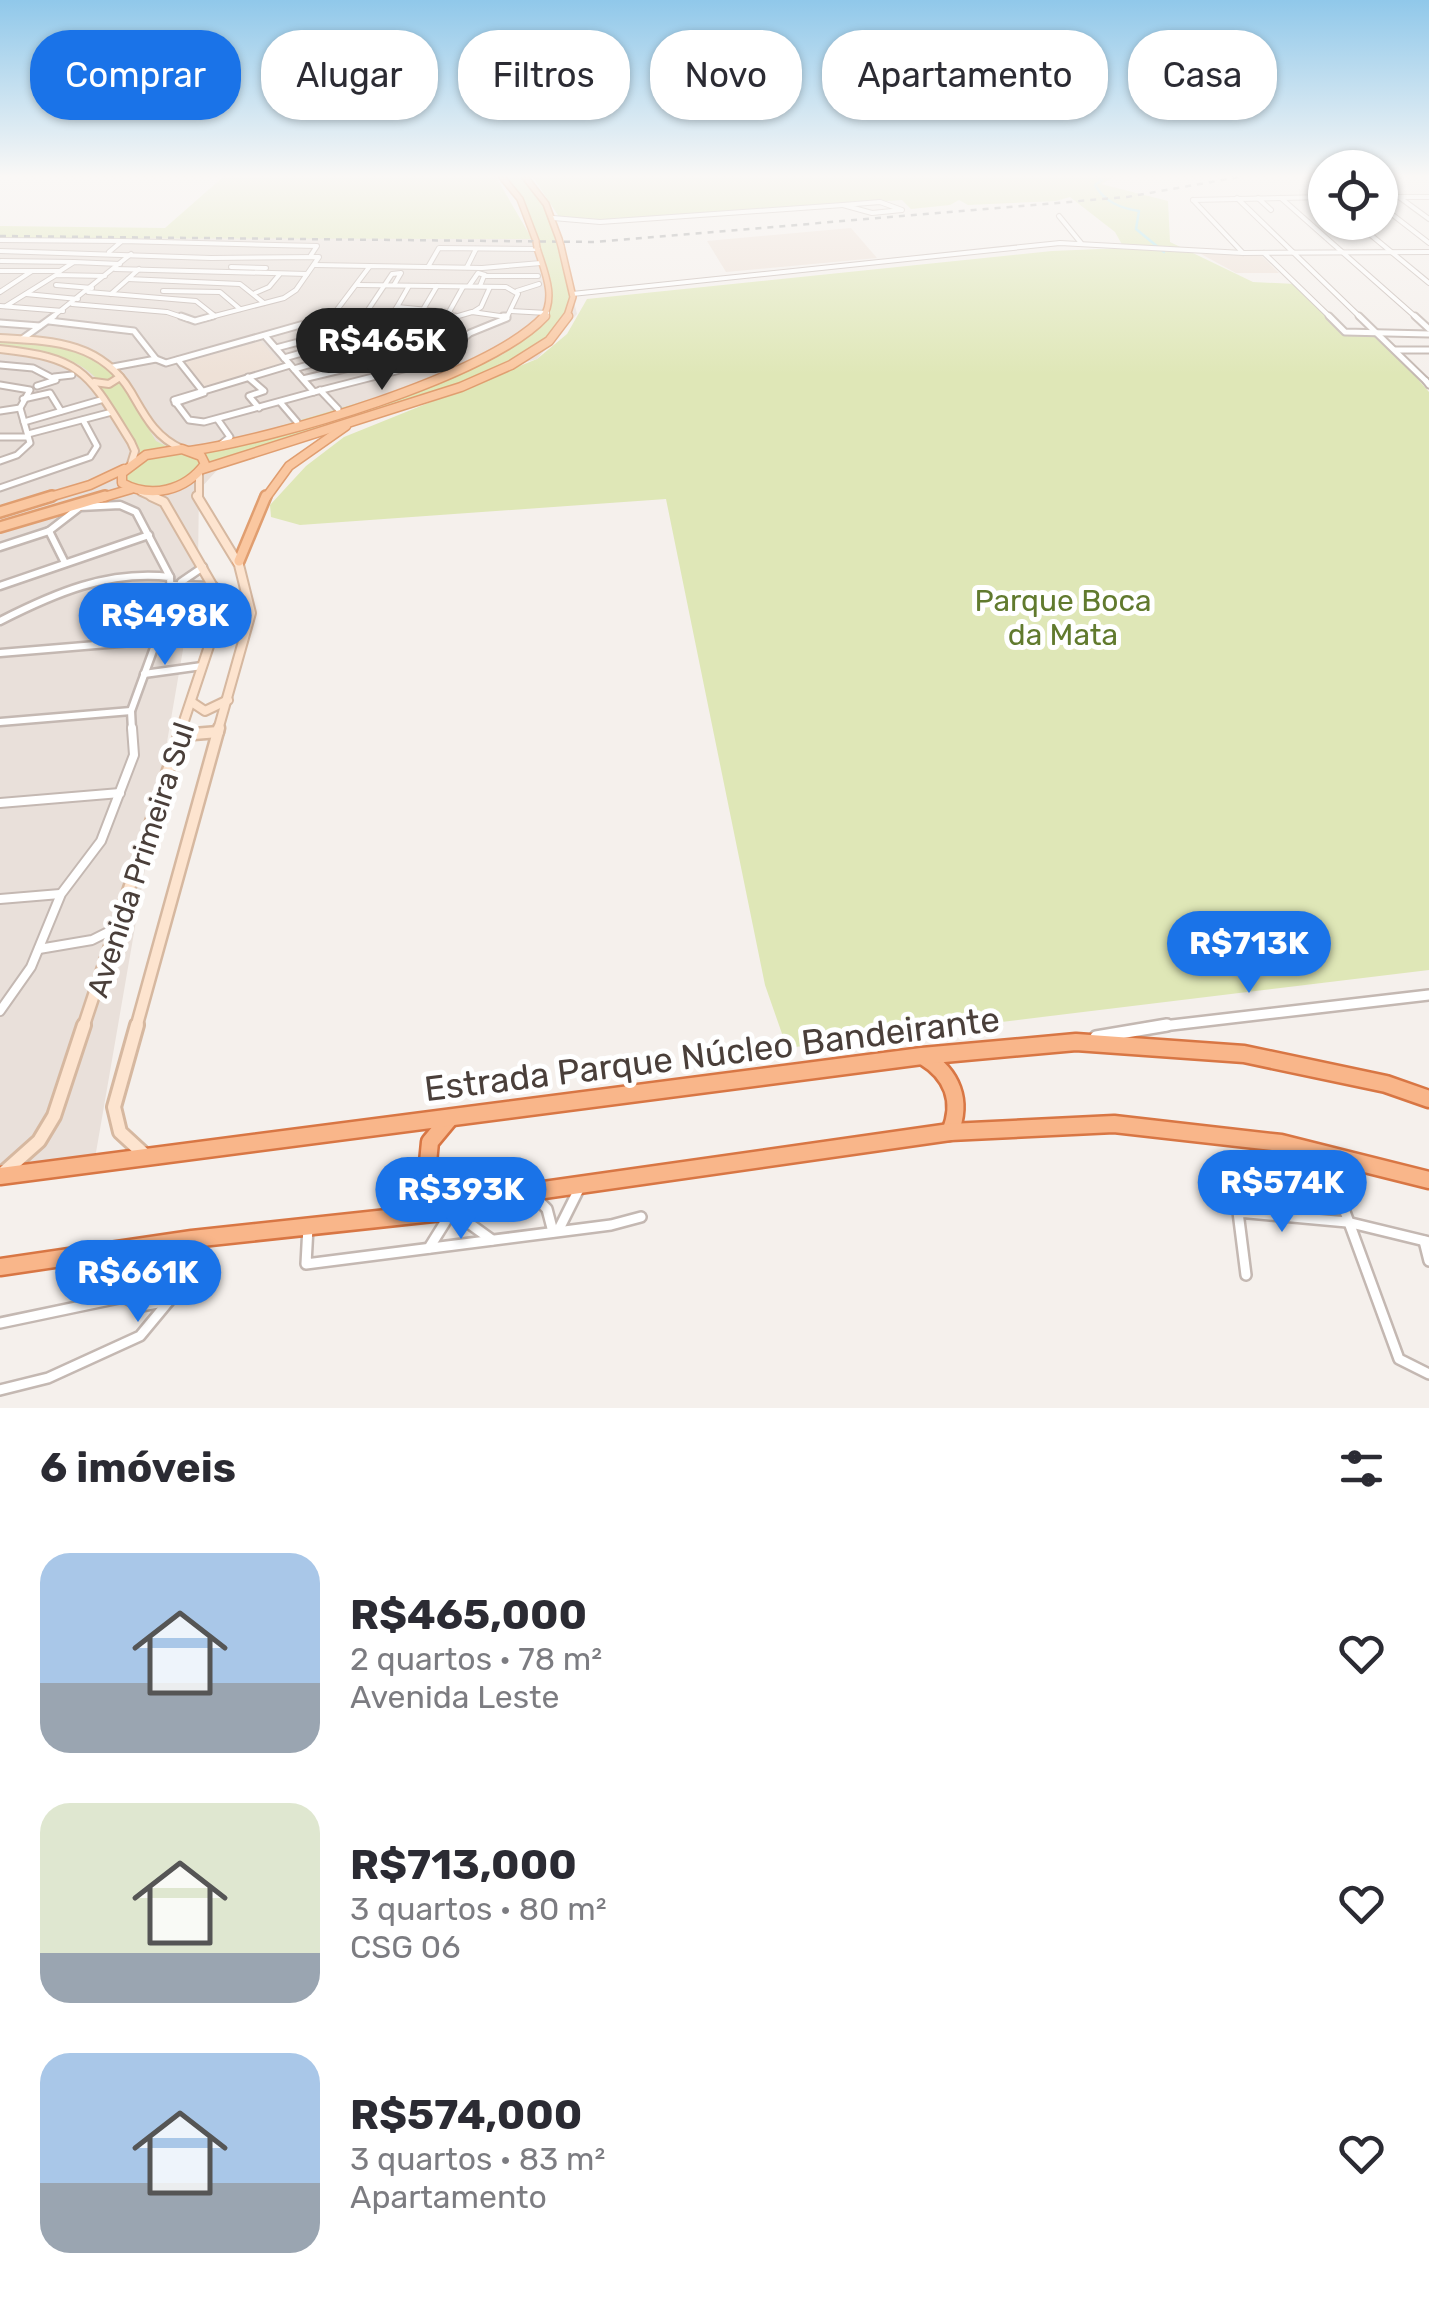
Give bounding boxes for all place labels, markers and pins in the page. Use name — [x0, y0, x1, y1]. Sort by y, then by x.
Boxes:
pin: R$465K — [301, 308, 463, 393]
pin: R$498K — [84, 583, 246, 668]
pin: R$713K — [1168, 911, 1330, 996]
pin: R$574K — [1201, 1150, 1363, 1235]
pin: R$393K — [380, 1157, 542, 1242]
pin: R$661K — [57, 1240, 219, 1325]

